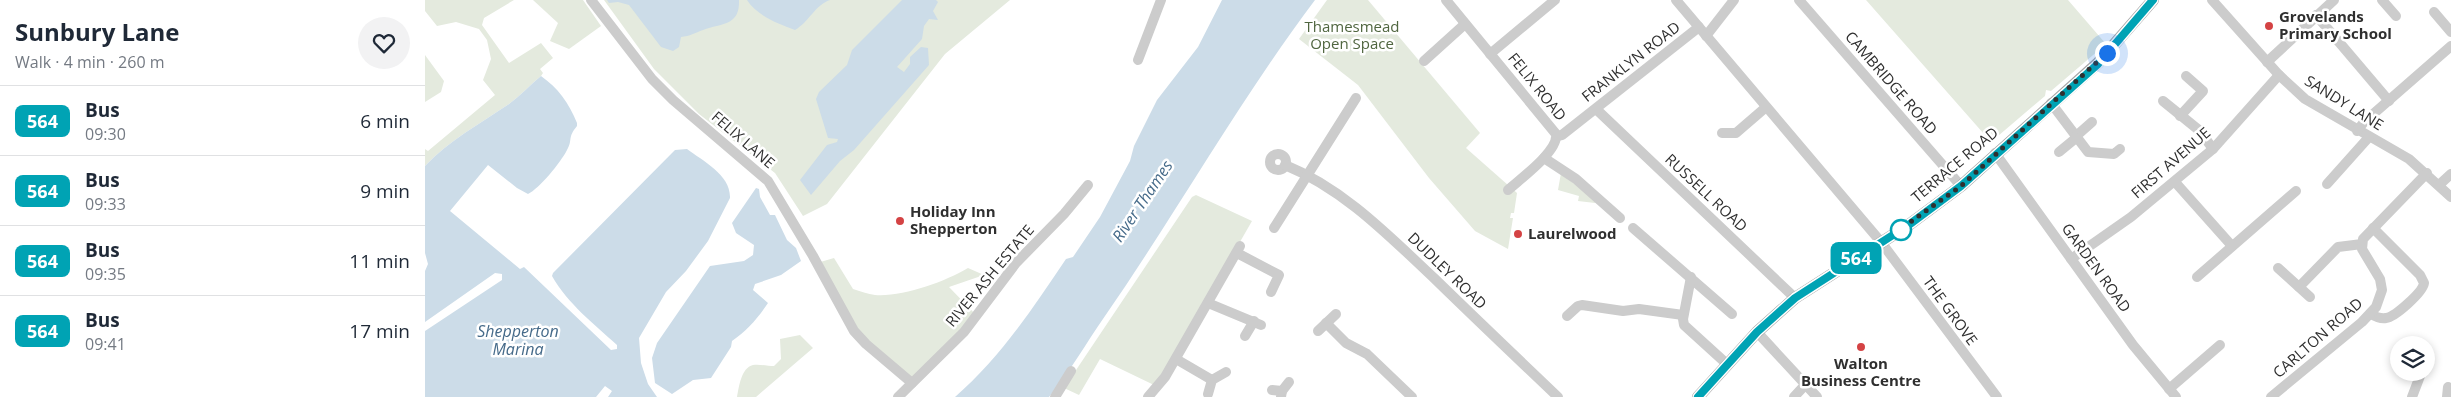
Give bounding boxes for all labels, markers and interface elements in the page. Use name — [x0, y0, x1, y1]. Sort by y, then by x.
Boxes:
place label: Grovelands Primary School — [2279, 6, 2392, 43]
text: Sunbury Lane — [15, 15, 180, 48]
park label: Thamesmead Open Space — [1304, 16, 1400, 53]
street label: FRANKLYN ROAD — [1577, 16, 1684, 106]
button: heart — [358, 17, 410, 69]
marker: Grovelands Primary School — [2263, 20, 2275, 32]
street label: CAMBRIDGE ROAD — [1841, 26, 1942, 138]
your location — [2095, 41, 2120, 66]
street label: FELIX ROAD — [1504, 48, 1571, 125]
text: Walk · 4 min · 260 m — [15, 51, 165, 73]
street label: SANDY LANE — [2301, 70, 2388, 134]
text: Bus — [85, 97, 120, 123]
street label: FELIX LANE — [708, 106, 780, 172]
text: 6 min — [360, 108, 410, 134]
text: 564 — [27, 109, 58, 133]
street label: TERRACE ROAD — [1907, 122, 2002, 206]
street label: FIRST AVENUE — [2126, 122, 2214, 202]
text: 09:30 — [85, 123, 126, 145]
street label: RUSSELL ROAD — [1661, 149, 1752, 236]
water label: River Thames — [1107, 156, 1177, 246]
text: Bus — [85, 167, 120, 193]
text: 9 min — [360, 178, 410, 204]
text: 564 — [27, 179, 58, 203]
text: 09:33 — [85, 193, 126, 215]
place label: Holiday Inn Shepperton — [910, 201, 997, 238]
marker: Holiday Inn Shepperton — [894, 215, 906, 227]
unlabelled marker — [1890, 219, 1912, 241]
street label: GARDEN ROAD — [2058, 219, 2136, 316]
street label: RIVER ASH ESTATE — [941, 220, 1038, 331]
place label: Laurelwood — [1528, 223, 1617, 243]
street label: DUDLEY ROAD — [1404, 228, 1491, 313]
marker: Laurelwood — [1512, 228, 1524, 240]
text: Bus — [85, 237, 120, 263]
line badge: 564 — [1827, 242, 1885, 274]
text: 564 — [1841, 246, 1871, 270]
text: 11 min — [349, 248, 410, 274]
text: 564 — [27, 249, 58, 273]
text: 09:35 — [85, 263, 126, 285]
street label: THE GROVE — [1919, 272, 1983, 349]
street label: CARLTON ROAD — [2268, 293, 2366, 382]
text: Bus — [85, 307, 120, 333]
text: 17 min — [349, 318, 410, 344]
text: 564 — [27, 319, 58, 343]
water label: Shepperton Marina — [477, 320, 559, 360]
text: 09:41 — [85, 333, 126, 355]
map controls — [2390, 336, 2435, 381]
button: layers — [2390, 336, 2435, 381]
marker: Walton Business Centre — [1855, 341, 1867, 353]
place label: Walton Business Centre — [1801, 353, 1921, 390]

